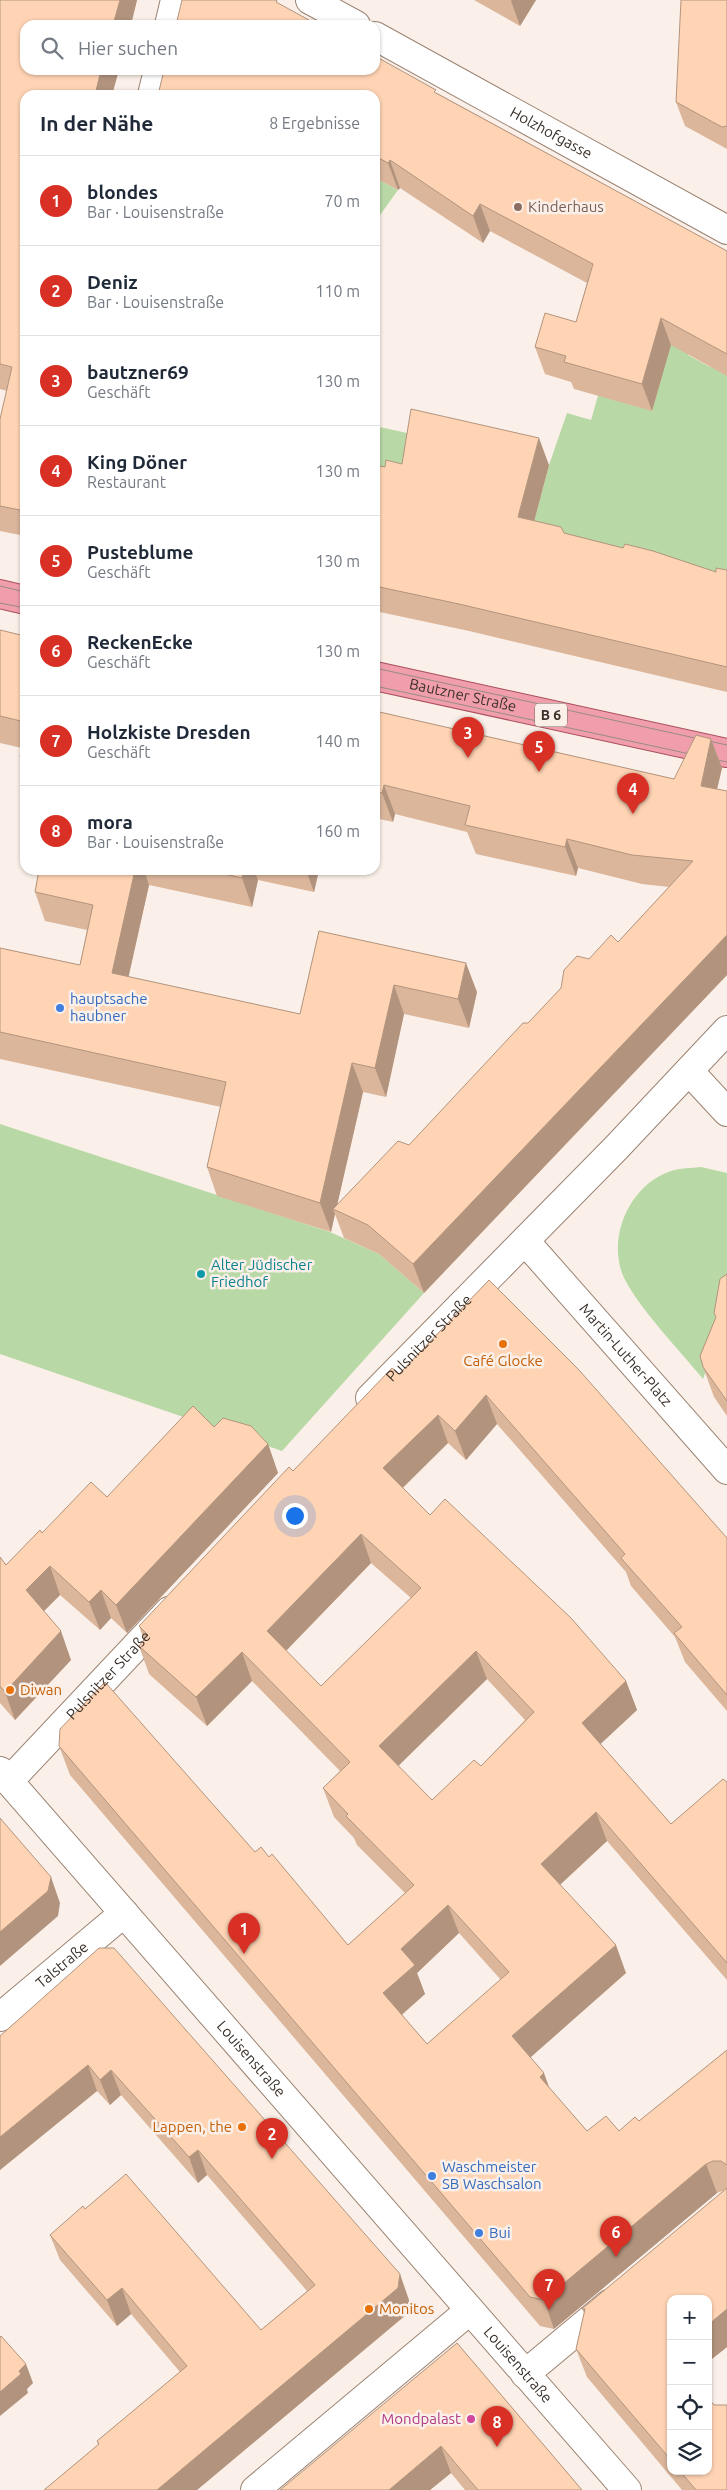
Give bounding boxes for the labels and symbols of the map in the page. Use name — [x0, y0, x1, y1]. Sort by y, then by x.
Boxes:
street label: Holzhofgasse — [507, 103, 595, 162]
place label: Kinderhaus — [528, 198, 604, 215]
marker: Kinderhaus — [512, 201, 524, 213]
street label: Bautzner Straße — [408, 675, 518, 715]
road number: B 6 — [535, 704, 567, 726]
pin: 3 — [452, 717, 484, 758]
pin: 5 — [523, 731, 555, 772]
pin: 4 — [617, 773, 649, 814]
place label: hauptsache haubner — [70, 990, 148, 1024]
marker: hauptsache haubner — [54, 1002, 66, 1014]
place label: Alter Jüdischer Friedhof — [211, 1256, 313, 1290]
marker: Alter Jüdischer Friedhof — [195, 1268, 207, 1280]
street label: Pulsnitzer Straße — [382, 1291, 475, 1385]
street label: Martin-Luther-Platz — [576, 1300, 676, 1410]
marker: Café Glocke — [497, 1338, 509, 1350]
place label: Café Glocke — [463, 1352, 543, 1369]
your location — [282, 1503, 308, 1529]
street label: Pulsnitzer Straße — [62, 1627, 154, 1723]
place label: Diwan — [20, 1681, 62, 1698]
marker: Diwan — [4, 1684, 16, 1696]
pin: 1 — [228, 1913, 260, 1954]
street label: Talstraße — [32, 1938, 91, 1991]
street label: Louisenstraße — [214, 2017, 289, 2100]
place label: Lappen, the — [152, 2118, 232, 2135]
pin: 2 — [256, 2118, 288, 2159]
marker: Lappen, the — [236, 2121, 248, 2133]
place label: Waschmeister SB Waschsalon — [442, 2158, 542, 2192]
marker: Waschmeister SB Waschsalon — [426, 2170, 438, 2182]
pin: 6 — [600, 2216, 632, 2257]
place label: Bui — [489, 2224, 511, 2241]
marker: Bui — [473, 2227, 485, 2239]
pin: 7 — [533, 2269, 565, 2310]
place label: Monitos — [379, 2300, 434, 2317]
marker: Monitos — [363, 2303, 375, 2315]
street label: Louisenstraße — [481, 2323, 556, 2406]
pin: 8 — [481, 2406, 513, 2447]
place label: Mondpalast — [381, 2410, 461, 2427]
marker: Mondpalast — [465, 2413, 477, 2425]

